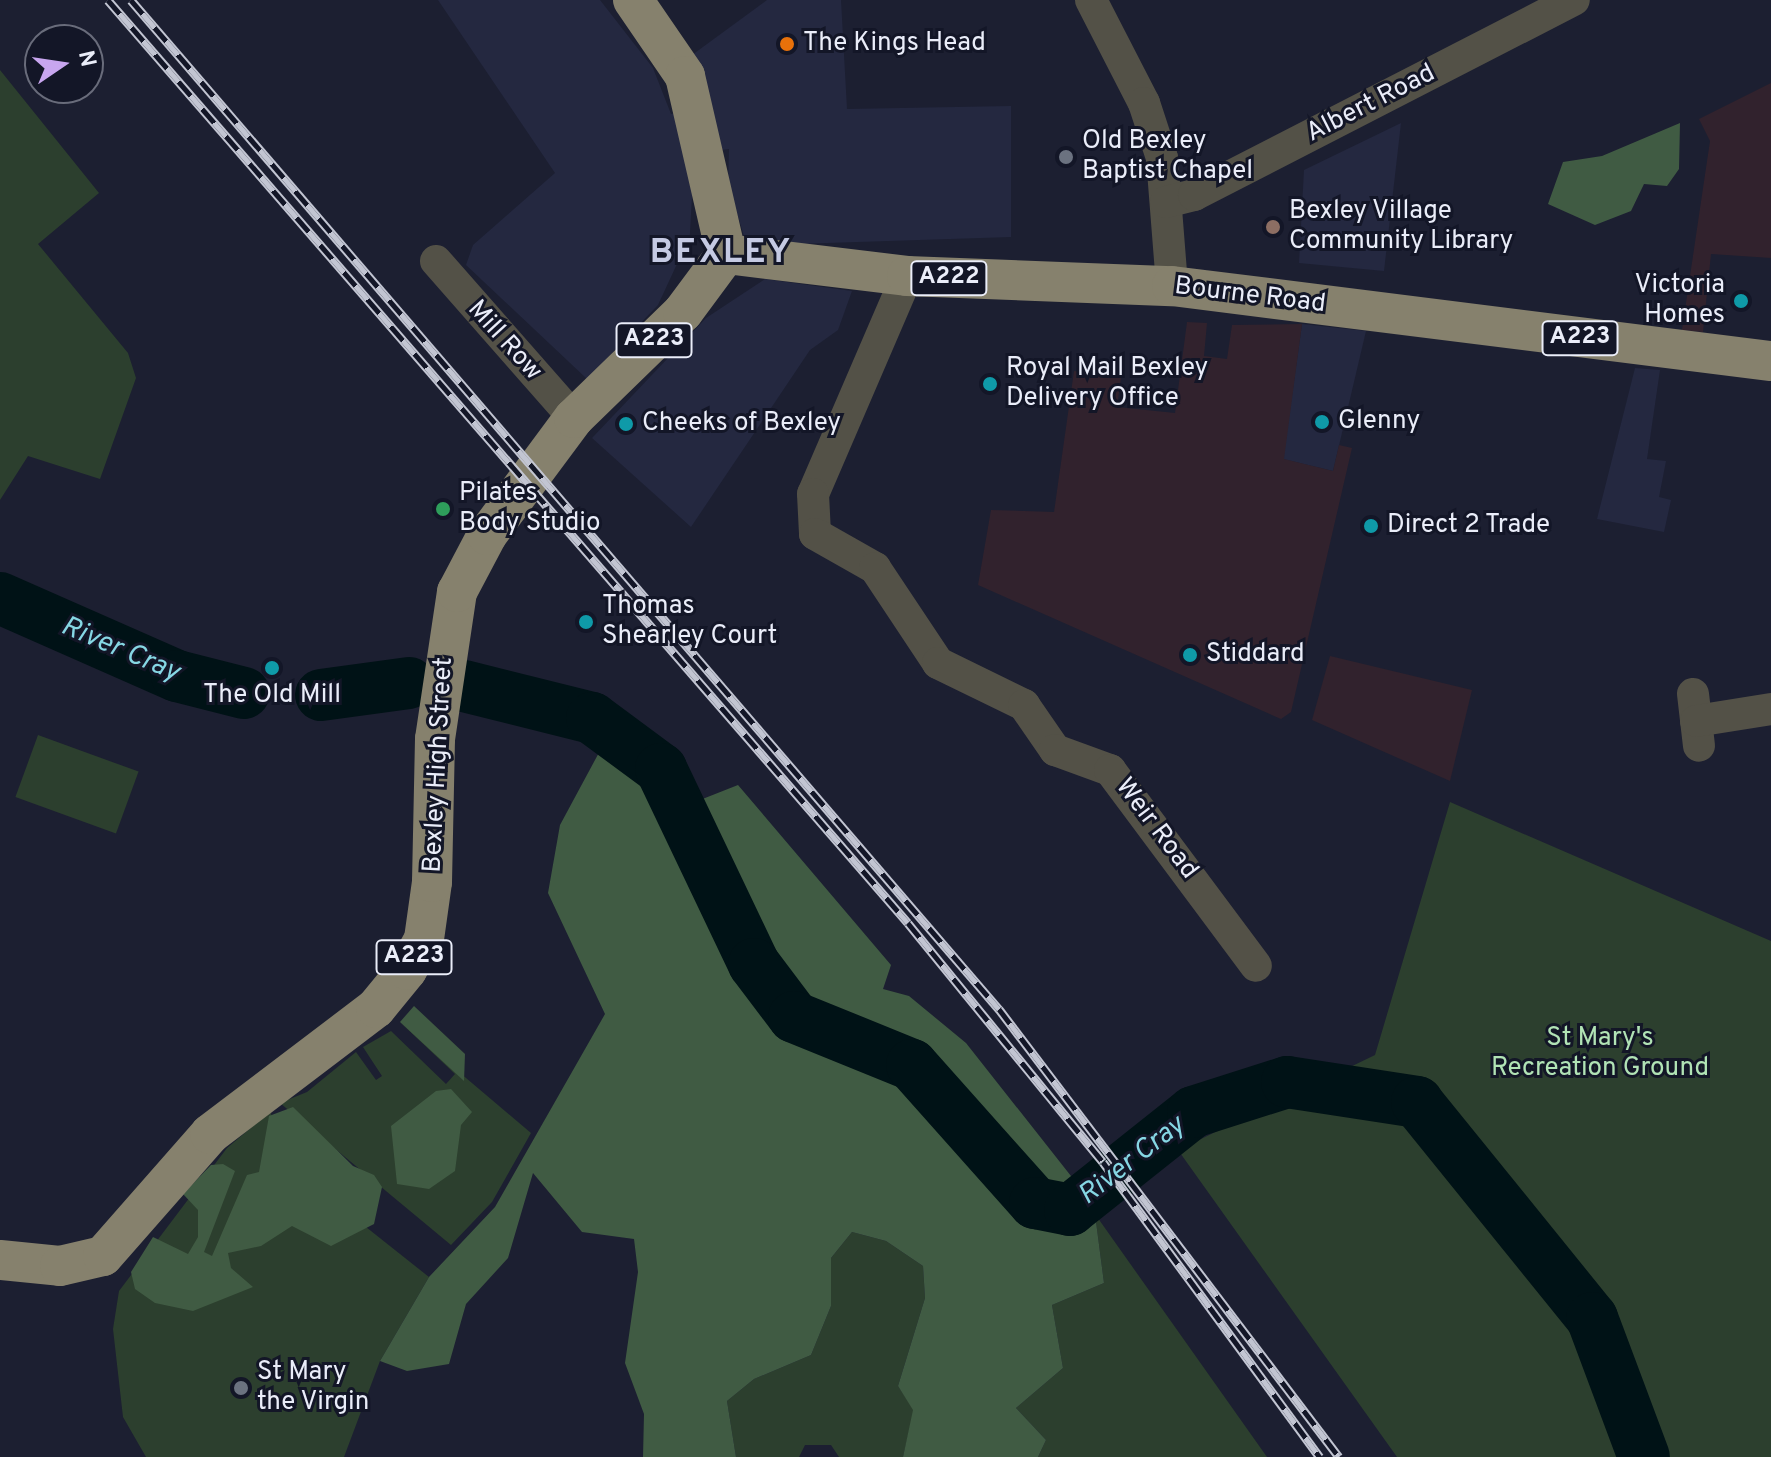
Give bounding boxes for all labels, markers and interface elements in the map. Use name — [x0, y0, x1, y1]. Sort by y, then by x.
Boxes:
north arrow — [24, 24, 104, 104]
place label: The Kings Head — [803, 28, 986, 60]
marker: The Kings Head — [778, 35, 796, 53]
text: N — [71, 48, 101, 70]
street label: Albert Road — [1301, 58, 1441, 150]
place label: Old Bexley Baptist Chapel — [1082, 126, 1253, 188]
marker: Old Bexley Baptist Chapel — [1057, 148, 1075, 166]
place label: Bexley Village Community Library — [1289, 196, 1513, 258]
marker: Bexley Village Community Library — [1264, 218, 1282, 236]
district label: BEXLEY — [650, 234, 792, 274]
road number: A222 — [909, 258, 989, 298]
place label: Victoria Homes — [1634, 270, 1725, 332]
street label: Bourne Road — [1173, 271, 1327, 321]
marker: Victoria Homes — [1732, 292, 1750, 310]
street label: Mill Row — [460, 295, 548, 387]
road number: A223 — [1540, 318, 1620, 358]
road number: A223 — [614, 320, 694, 360]
place label: Royal Mail Bexley Delivery Office — [1006, 353, 1208, 414]
marker: Royal Mail Bexley Delivery Office — [981, 375, 999, 393]
place label: Glenny — [1338, 406, 1420, 438]
place label: Cheeks of Bexley — [642, 408, 841, 440]
marker: Glenny — [1313, 413, 1331, 431]
marker: Cheeks of Bexley — [617, 415, 635, 433]
place label: Pilates Body Studio — [459, 478, 600, 540]
marker: Pilates Body Studio — [434, 500, 452, 518]
place label: Direct 2 Trade — [1387, 510, 1551, 542]
marker: Direct 2 Trade — [1362, 517, 1380, 535]
place label: Thomas Shearley Court — [602, 591, 777, 652]
water label: River Cray — [56, 610, 184, 690]
marker: Thomas Shearley Court — [577, 613, 595, 631]
place label: Stiddard — [1206, 639, 1305, 671]
marker: Stiddard — [1181, 646, 1199, 664]
street label: Bexley High Street — [418, 656, 460, 874]
marker: The Old Mill — [263, 659, 281, 677]
place label: The Old Mill — [203, 680, 341, 712]
street label: Weir Road — [1108, 772, 1204, 886]
road number: A223 — [374, 937, 454, 977]
park label: St Mary's Recreation Ground — [1491, 1023, 1709, 1084]
water label: River Cray — [1072, 1109, 1192, 1213]
place label: St Mary the Virgin — [257, 1357, 370, 1418]
marker: St Mary the Virgin — [232, 1379, 250, 1397]

